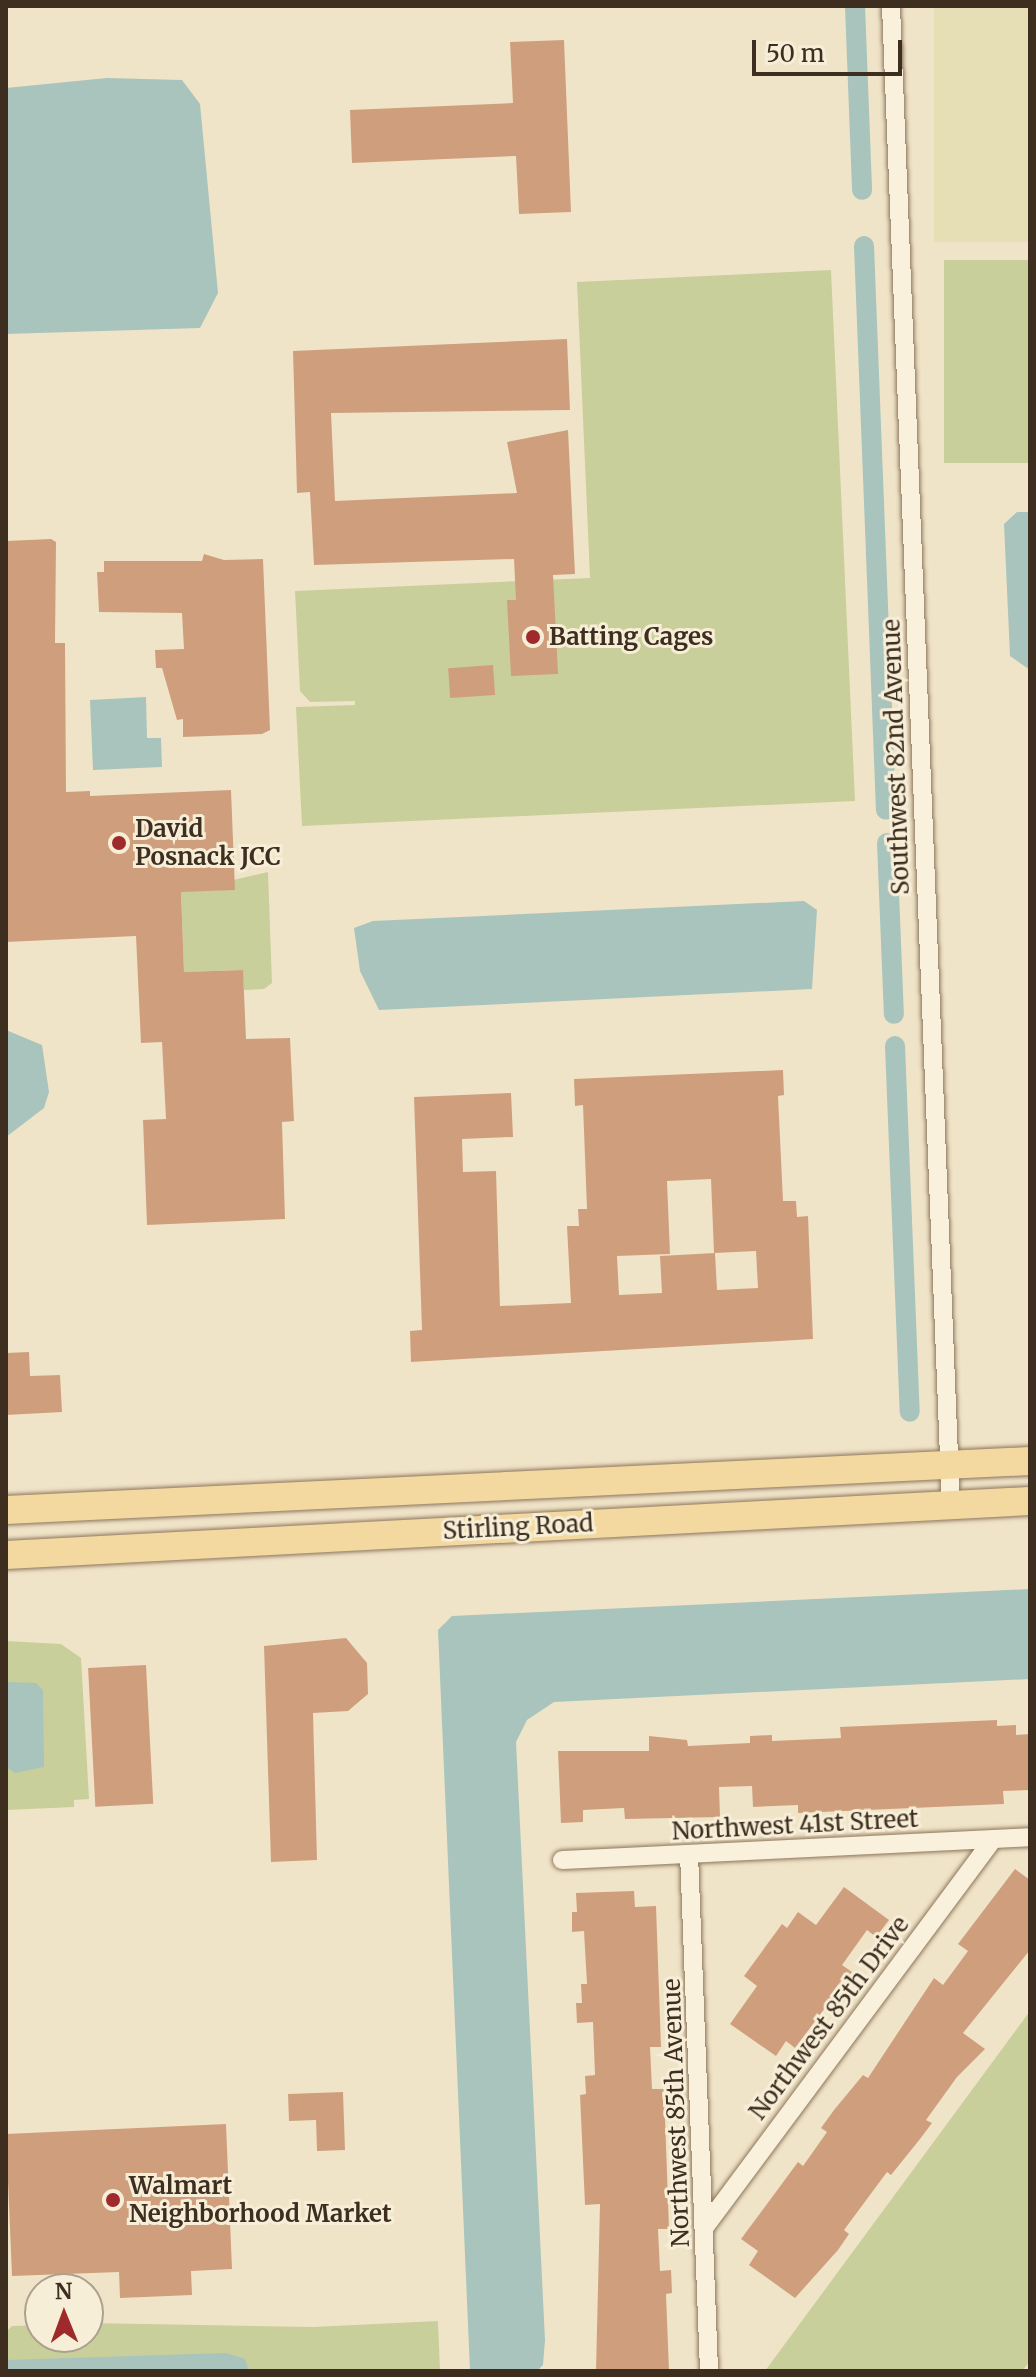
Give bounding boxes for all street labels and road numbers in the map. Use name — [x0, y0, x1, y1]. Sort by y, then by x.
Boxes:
street label: Southwest 82nd Avenue — [877, 619, 915, 895]
street label: Stirling Road — [442, 1509, 594, 1545]
street label: Northwest 41st Street — [671, 1804, 919, 1846]
street label: Northwest 85th Drive — [743, 1911, 915, 2125]
street label: Northwest 85th Avenue — [657, 1978, 695, 2248]

